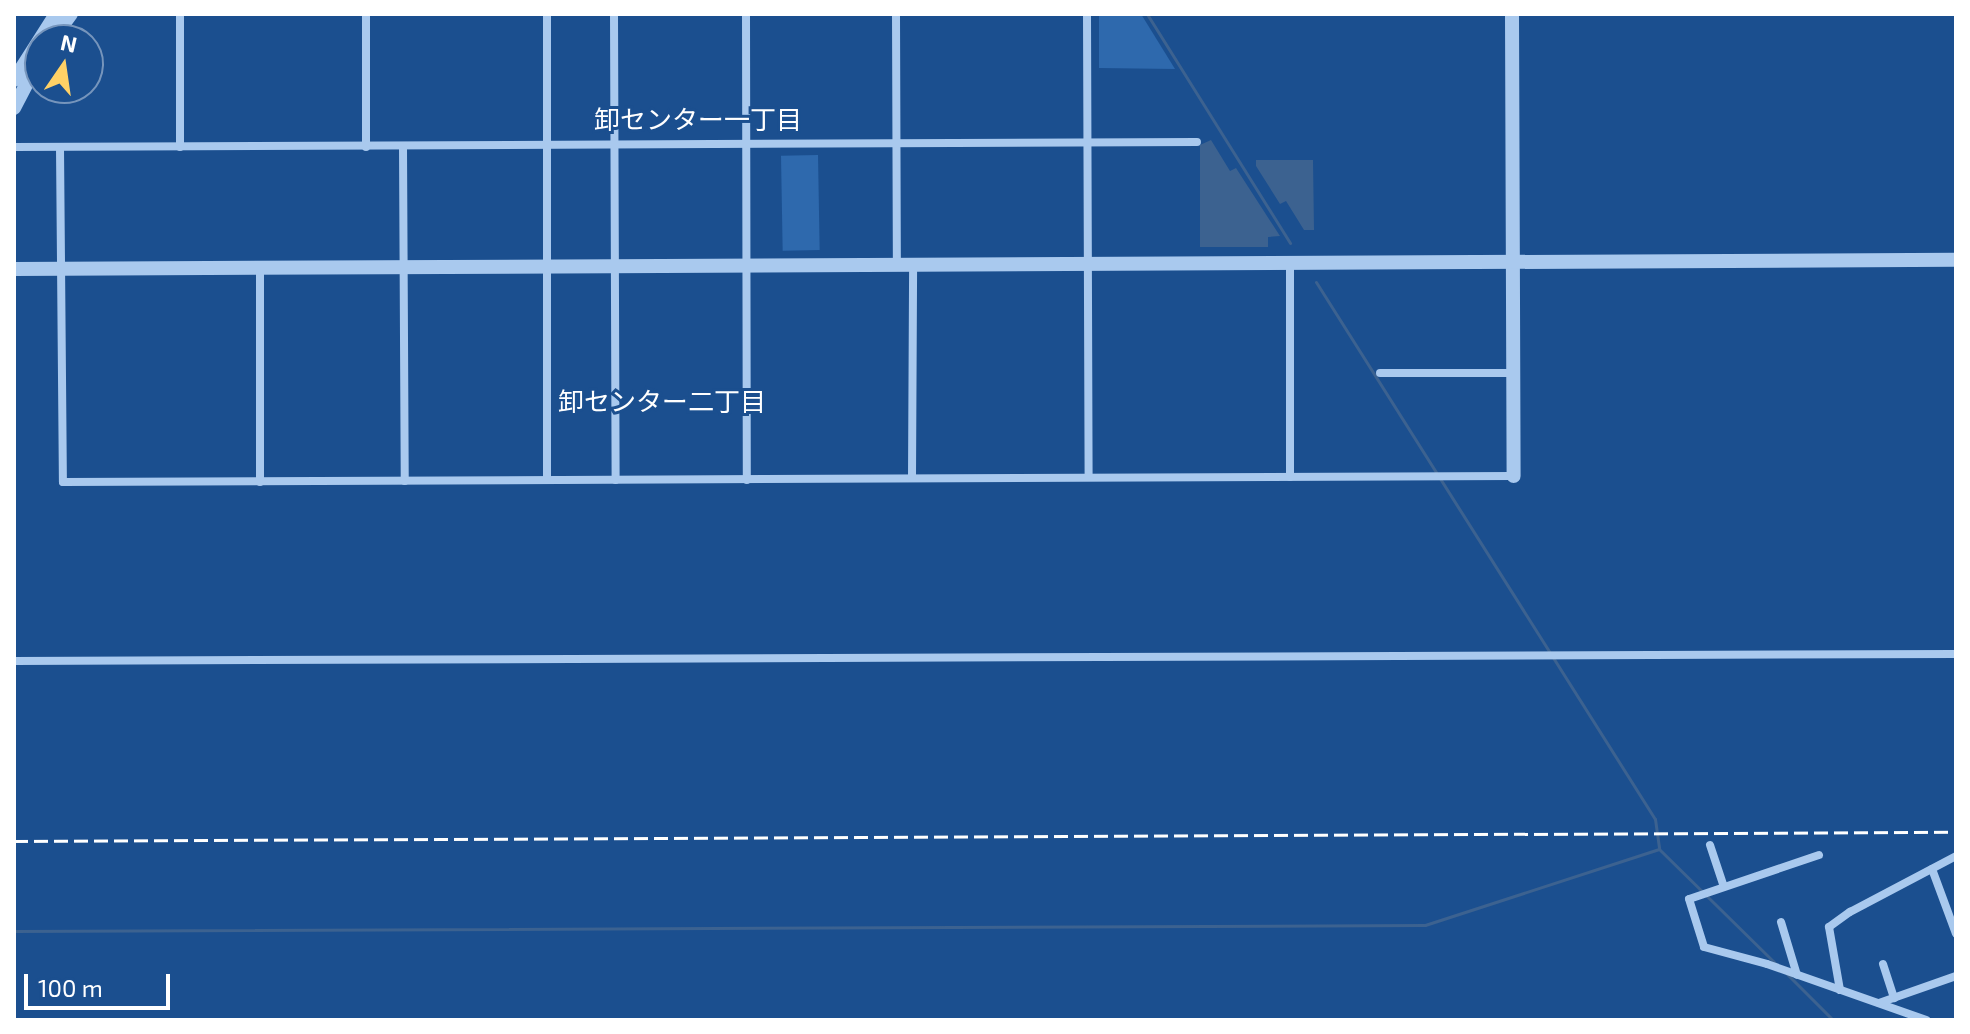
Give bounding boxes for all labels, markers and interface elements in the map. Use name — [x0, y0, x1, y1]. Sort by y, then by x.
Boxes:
north arrow — [24, 24, 104, 104]
text: N — [58, 28, 80, 57]
district label: 卸センター一丁目 — [594, 103, 802, 135]
district label: 卸センター二丁目 — [558, 385, 766, 417]
scale bar — [28, 958, 174, 1008]
text: 100 m — [38, 973, 103, 1002]

